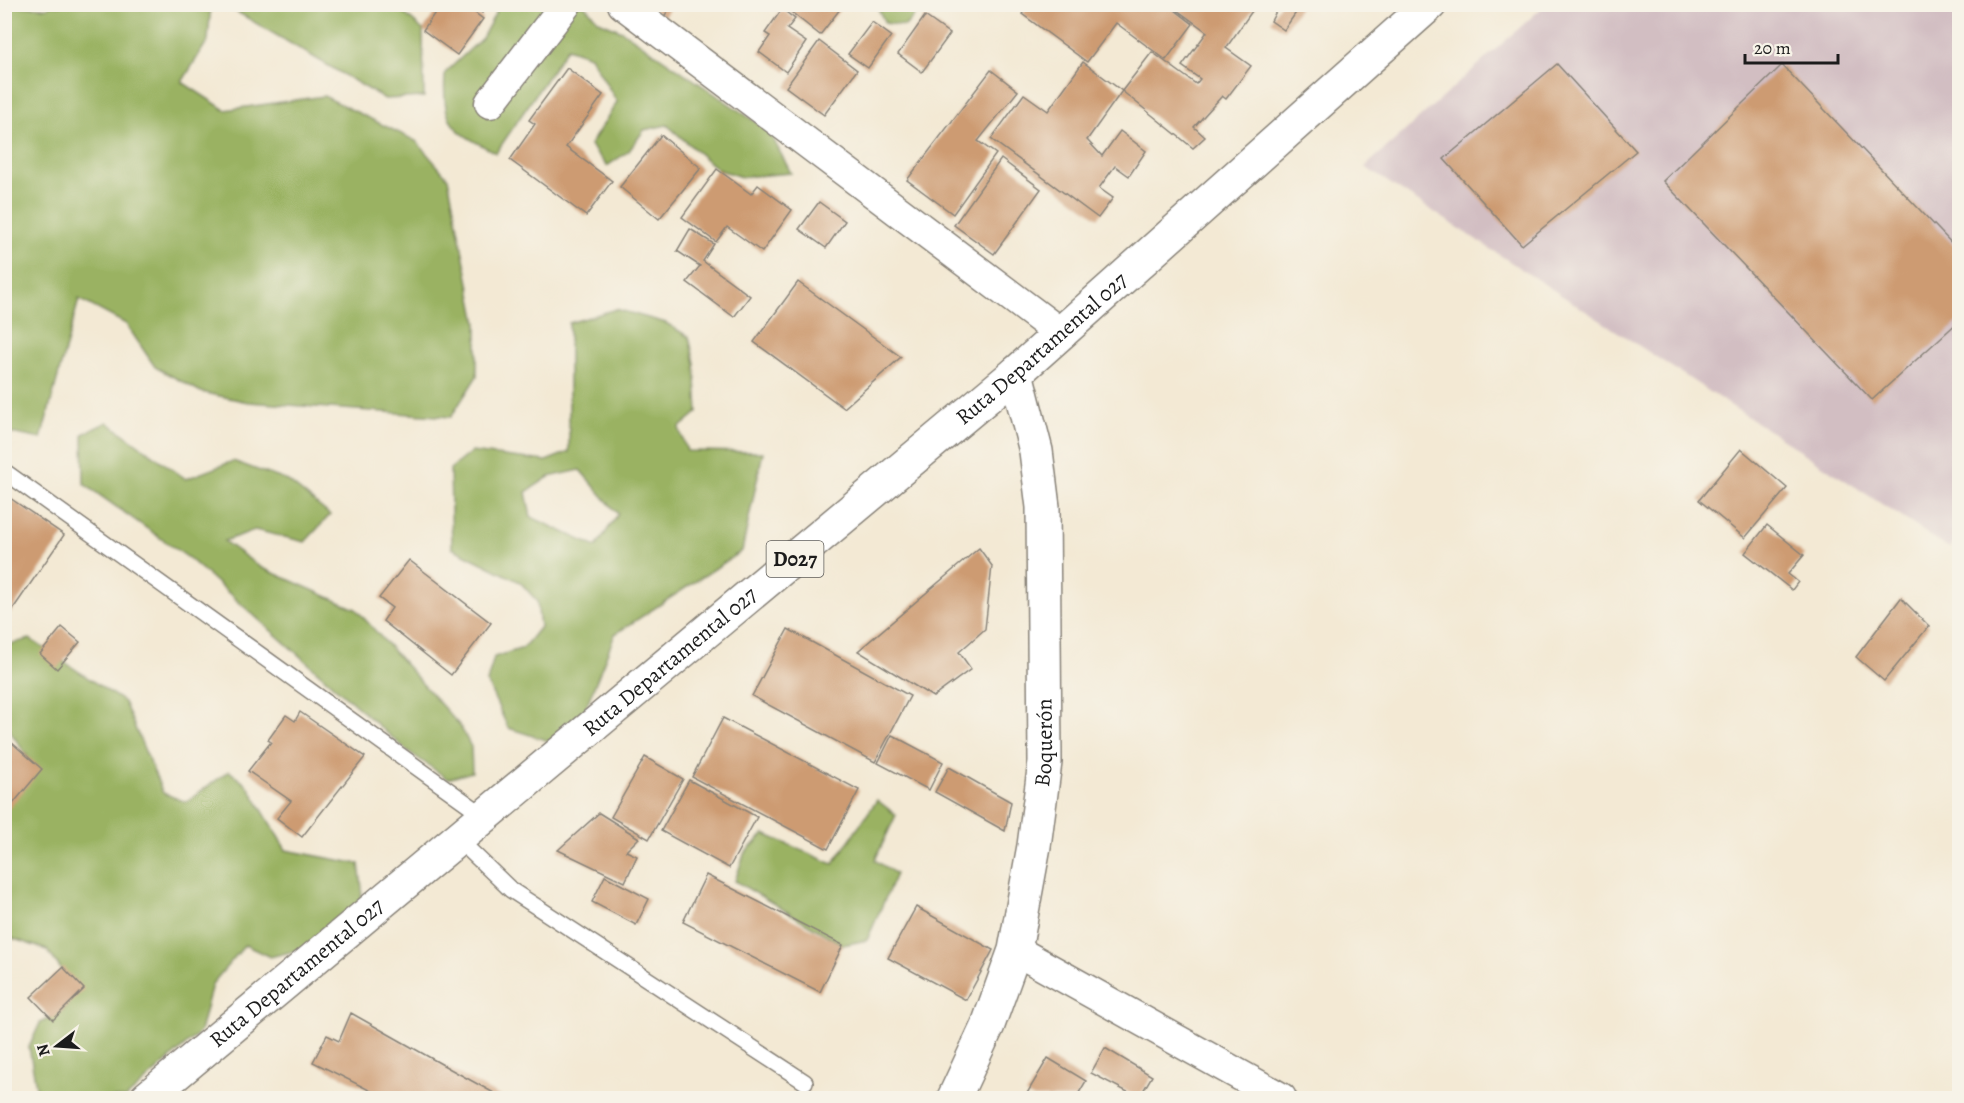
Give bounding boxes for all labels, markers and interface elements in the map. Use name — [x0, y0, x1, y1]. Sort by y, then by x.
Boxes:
scale bar — [1745, 27, 1838, 65]
text: 20 m — [1754, 36, 1791, 60]
street label: Ruta Departamental 027 — [950, 265, 1135, 432]
road number: D027 — [766, 541, 824, 577]
street label: Ruta Departamental 027 — [576, 580, 764, 743]
street label: Boquerón — [1027, 698, 1060, 789]
street label: Ruta Departamental 027 — [203, 891, 391, 1055]
north arrow — [27, 1016, 87, 1076]
text: N — [31, 1041, 56, 1059]

